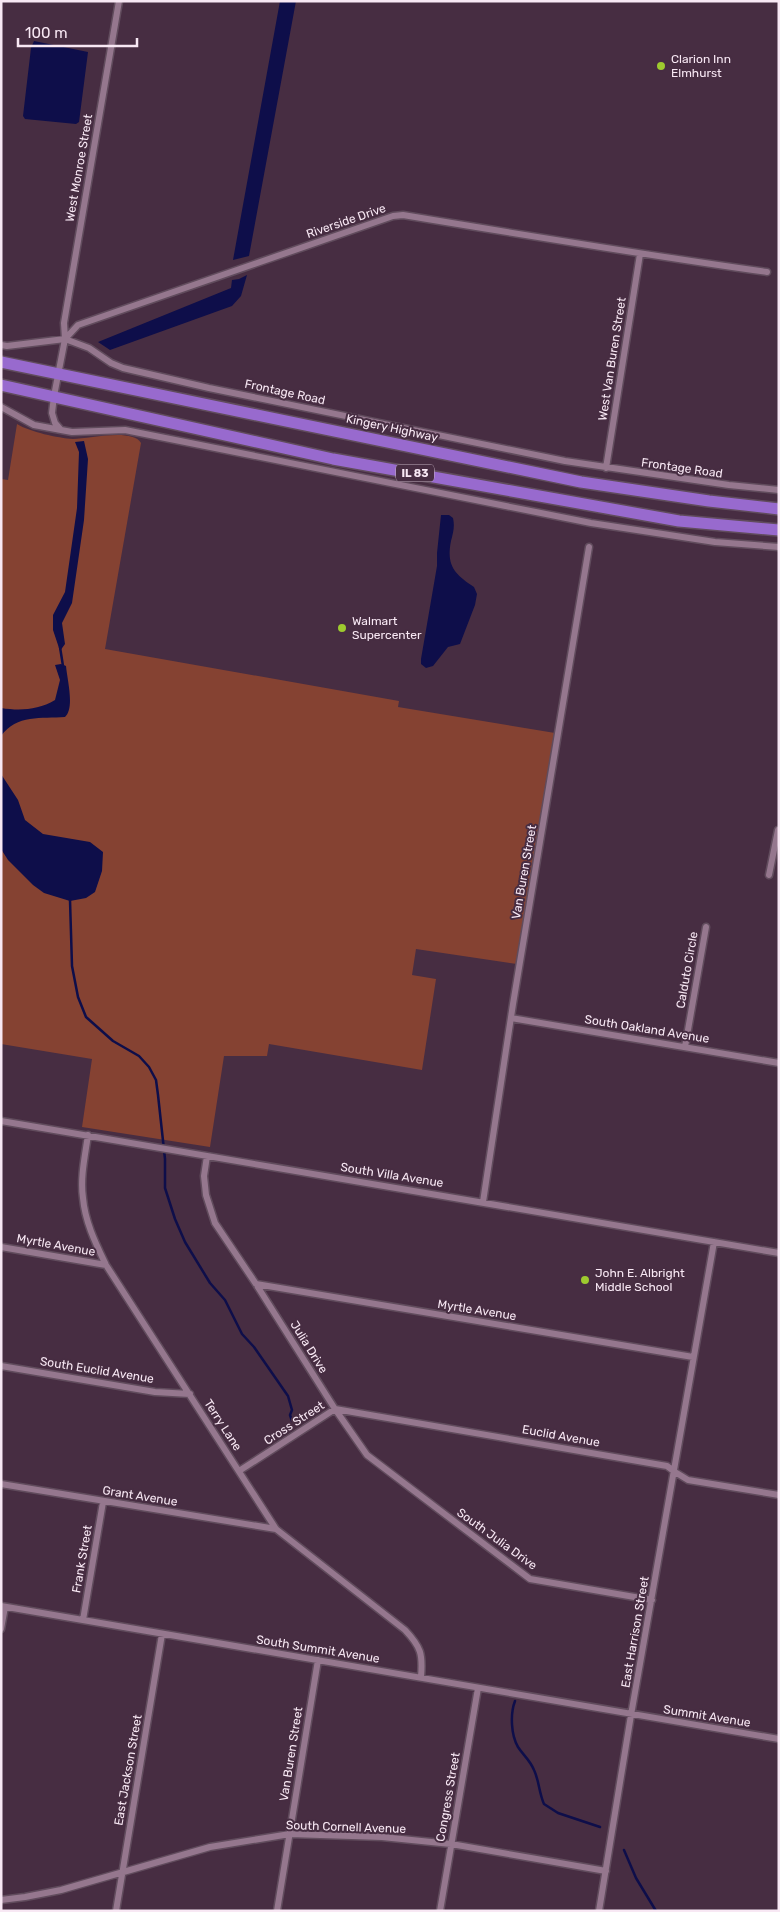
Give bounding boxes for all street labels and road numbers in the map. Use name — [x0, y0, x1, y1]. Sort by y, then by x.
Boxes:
street label: West Monroe Street — [63, 113, 95, 223]
street label: Riverside Drive — [304, 201, 388, 241]
street label: West Van Buren Street — [595, 296, 629, 422]
street label: Frontage Road — [243, 377, 327, 407]
street label: Kingery Highway — [345, 411, 440, 445]
street label: Frontage Road — [640, 455, 724, 481]
road number: IL 83 — [396, 464, 434, 482]
street label: Van Buren Street — [509, 824, 539, 920]
street label: Calduto Circle — [673, 930, 701, 1010]
street label: South Oakland Avenue — [584, 1012, 711, 1046]
street label: South Villa Avenue — [340, 1160, 445, 1190]
street label: Myrtle Avenue — [16, 1231, 97, 1259]
street label: Myrtle Avenue — [437, 1297, 518, 1323]
street label: Julia Drive — [287, 1318, 331, 1376]
street label: South Euclid Avenue — [39, 1354, 155, 1386]
street label: Terry Lane — [201, 1397, 245, 1453]
street label: Cross Street — [261, 1398, 327, 1448]
street label: Euclid Avenue — [521, 1422, 601, 1450]
street label: Grant Avenue — [101, 1483, 179, 1509]
street label: South Julia Drive — [454, 1505, 540, 1573]
street label: Frank Street — [69, 1524, 95, 1594]
street label: East Harrison Street — [618, 1575, 652, 1689]
street label: South Summit Avenue — [255, 1632, 381, 1666]
street label: Summit Avenue — [662, 1702, 752, 1730]
street label: Van Buren Street — [277, 1706, 305, 1802]
street label: East Jackson Street — [111, 1713, 145, 1827]
street label: Congress Street — [433, 1751, 463, 1843]
street label: South Cornell Avenue — [286, 1818, 407, 1836]

